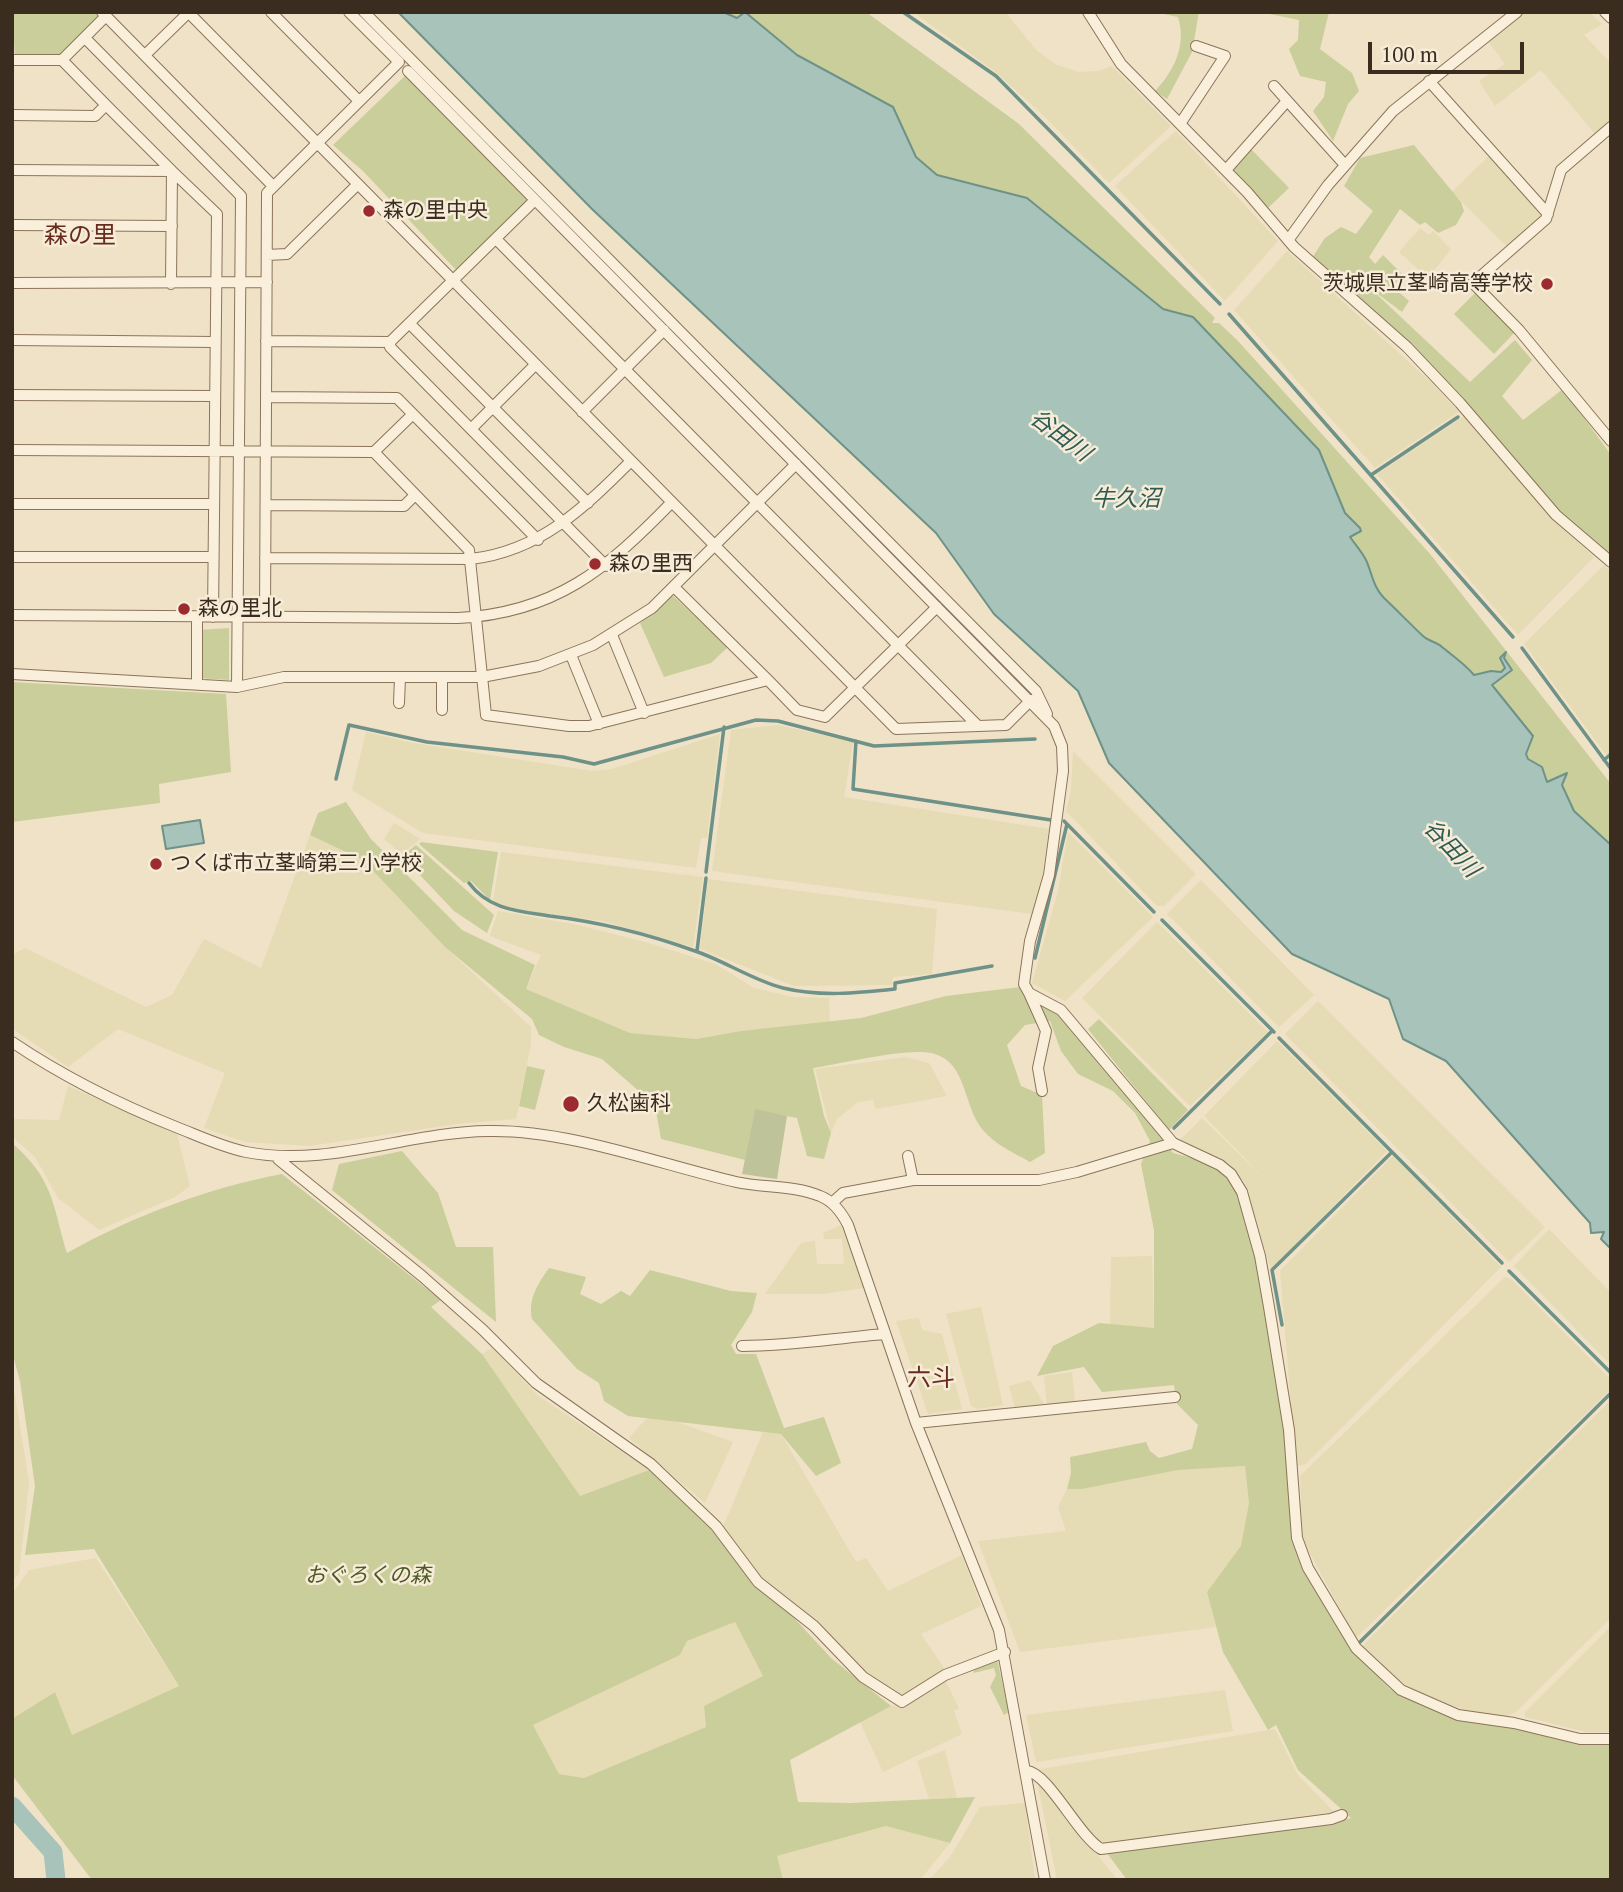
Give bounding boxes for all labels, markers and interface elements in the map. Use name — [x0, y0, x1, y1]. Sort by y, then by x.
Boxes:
scale bar — [1371, 28, 1527, 72]
text: 100 m — [1381, 40, 1438, 68]
place label: 森の里中央 — [383, 198, 488, 224]
marker: 森の里中央 — [361, 203, 377, 219]
district label: 森の里 — [44, 222, 116, 250]
place label: 茨城県立茎崎高等学校 — [1323, 271, 1533, 297]
marker: 茨城県立茎崎高等学校 — [1539, 276, 1555, 292]
water label: 谷田川 — [1024, 404, 1096, 468]
water label: 牛久沼 — [1092, 485, 1160, 513]
place label: 森の里西 — [609, 551, 693, 577]
marker: 森の里西 — [587, 556, 603, 572]
place label: 森の里北 — [198, 596, 282, 622]
marker: 森の里北 — [176, 601, 192, 617]
water label: 谷田川 — [1417, 814, 1485, 884]
place label: つくば市立茎崎第三小学校 — [170, 851, 422, 877]
marker: つくば市立茎崎第三小学校 — [148, 856, 164, 872]
place label: 久松歯科 — [587, 1091, 671, 1117]
marker: 久松歯科 — [561, 1094, 581, 1114]
district label: 六斗 — [907, 1365, 955, 1393]
park label: おぐろくの森 — [305, 1563, 431, 1589]

